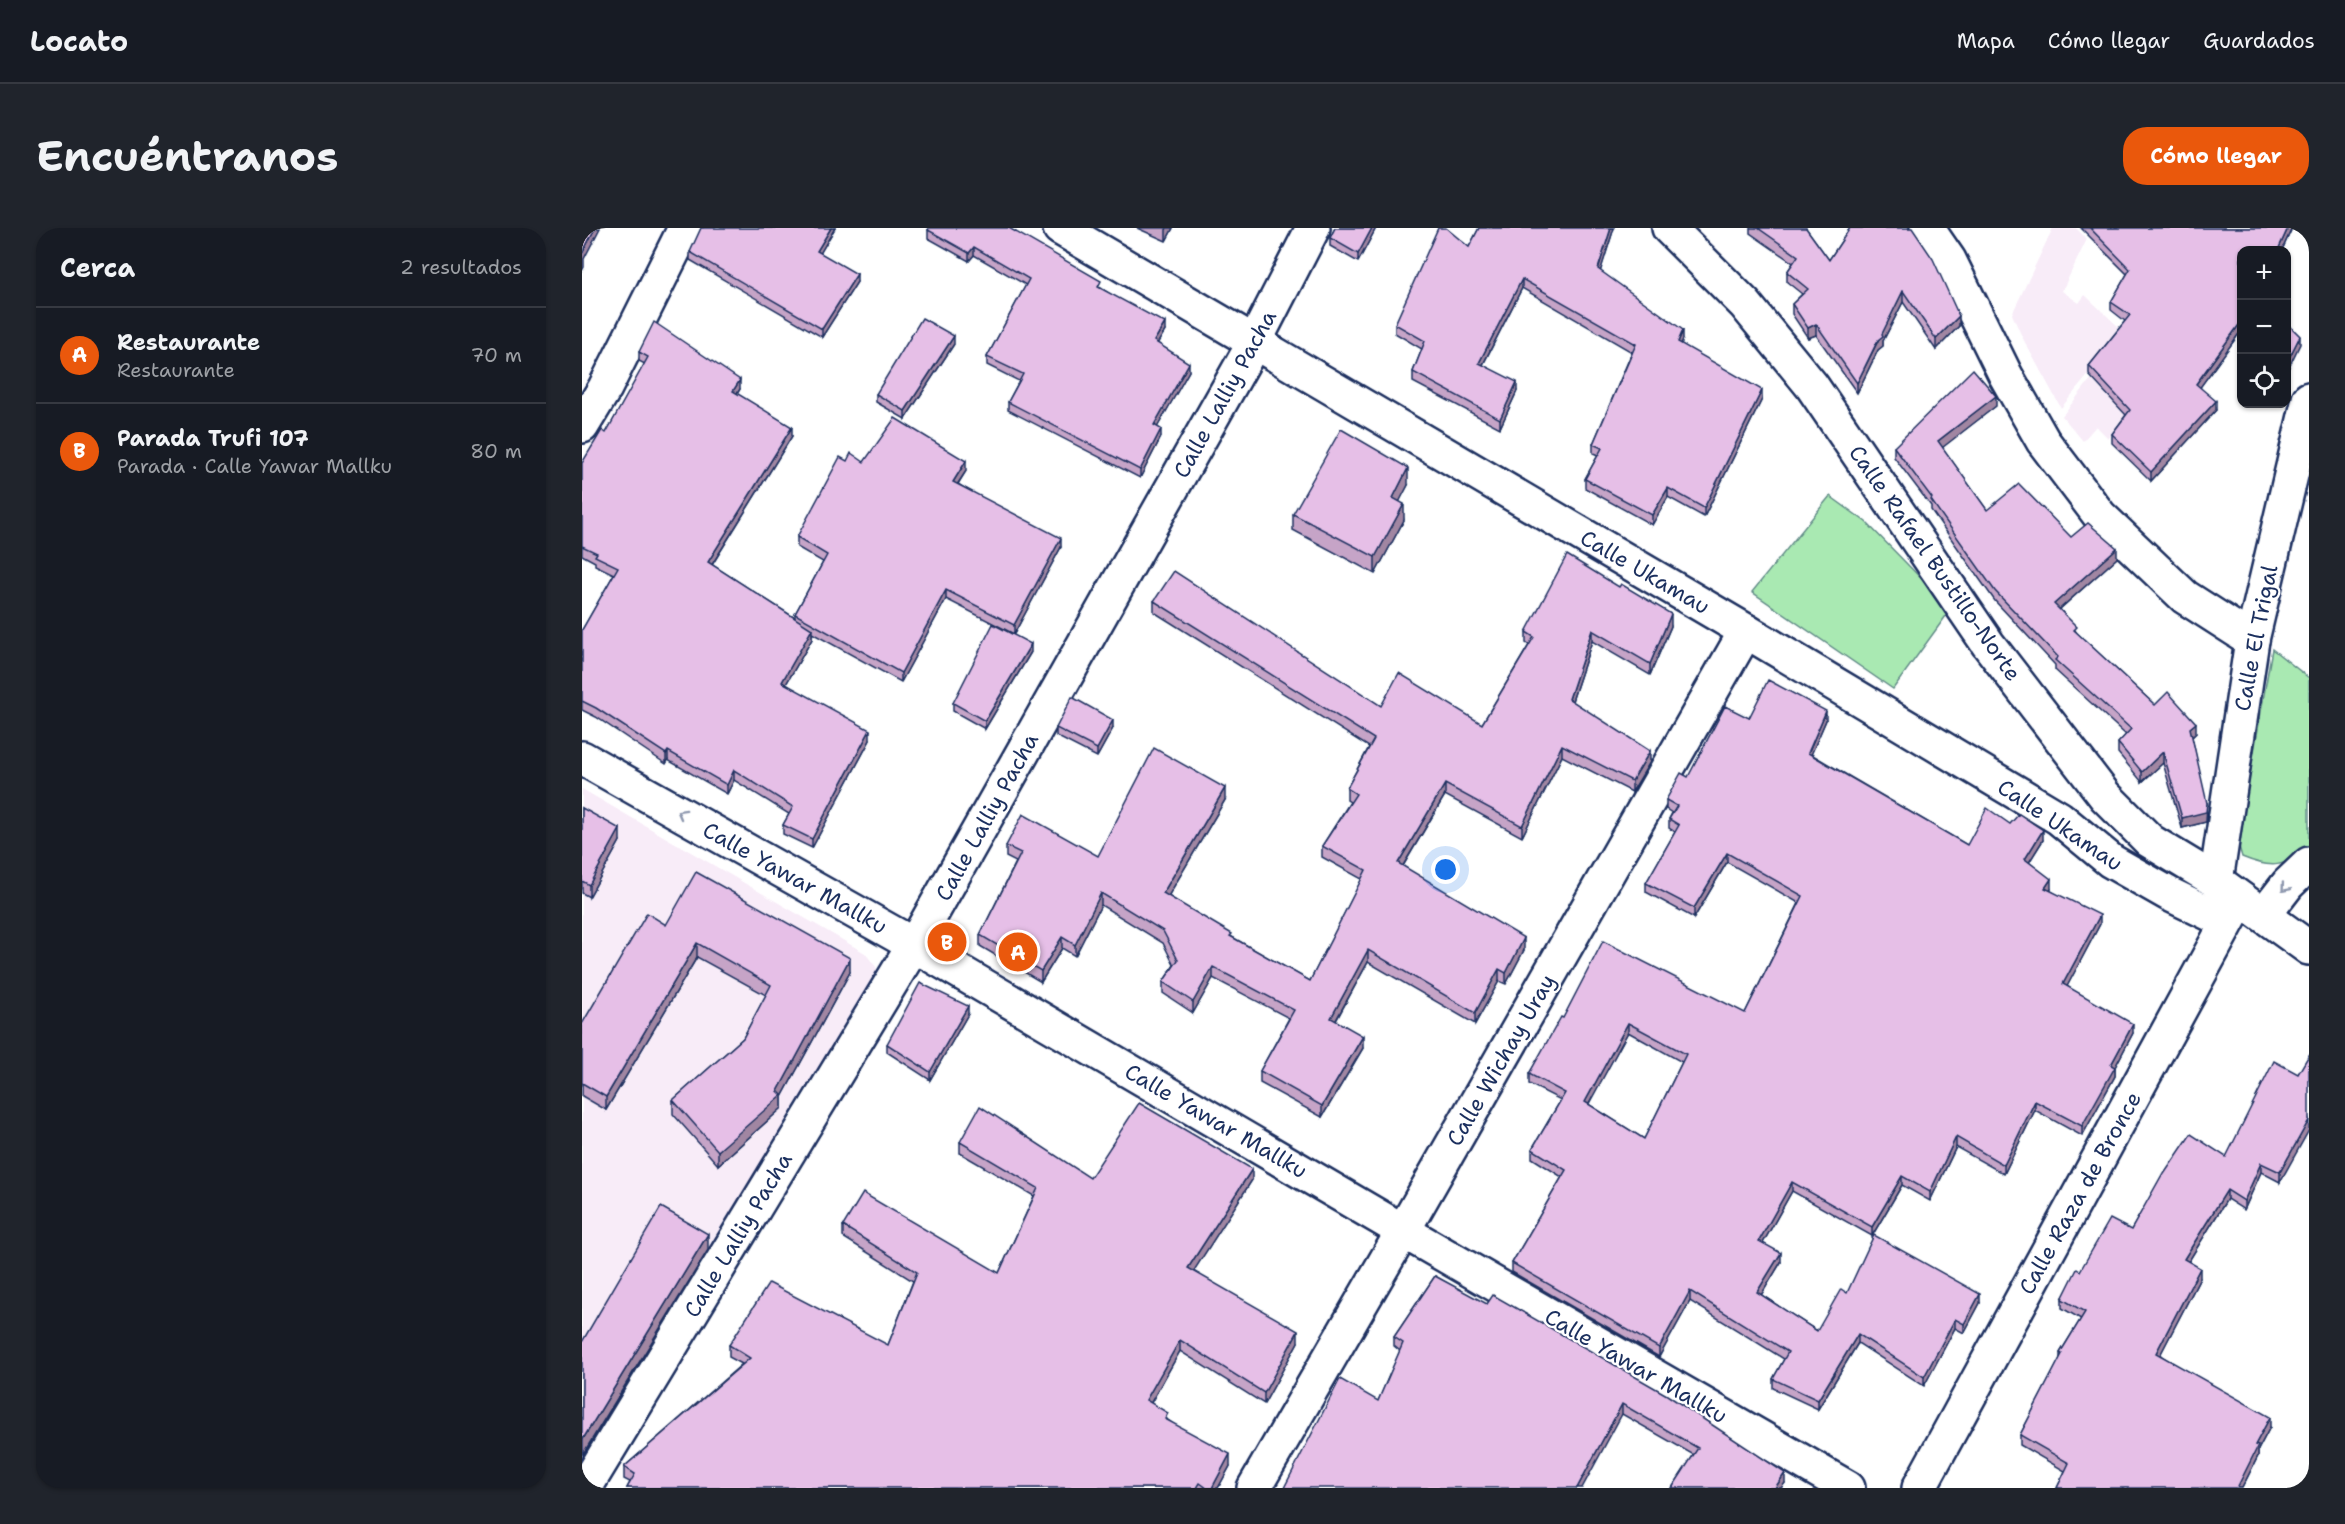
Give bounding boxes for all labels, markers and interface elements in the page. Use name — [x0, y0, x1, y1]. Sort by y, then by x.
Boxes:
text: Locato — [30, 22, 128, 60]
text: Mapa — [1957, 27, 2015, 55]
text: Cómo llegar — [2048, 27, 2170, 55]
text: Guardados — [2203, 27, 2315, 55]
button: Cómo llegar — [2123, 127, 2309, 185]
text: Encuéntranos — [36, 128, 338, 184]
map controls — [2237, 246, 2291, 408]
button: + — [2237, 246, 2291, 300]
text: Cerca — [60, 250, 135, 285]
text: 2 resultados — [400, 254, 522, 280]
button: − — [2237, 300, 2291, 354]
street label: Calle Lalliy Pacha — [1167, 305, 1283, 483]
text: Restaurante — [117, 328, 260, 357]
text: A — [72, 342, 87, 368]
text: 70 m — [470, 342, 522, 368]
button: locate — [2237, 354, 2291, 408]
text: Restaurante — [117, 357, 235, 383]
text: Parada Trufi 107 — [117, 424, 309, 453]
text: B — [73, 438, 86, 464]
text: 80 m — [470, 438, 522, 464]
street label: Calle Rafael Bustillo-Norte — [1842, 439, 2028, 687]
text: Parada · Calle Yawar Mallku — [117, 453, 392, 479]
street label: Calle Ukamau — [1575, 523, 1715, 621]
street label: Calle El Trigal — [2228, 562, 2284, 714]
street label: Calle Lalliy Pacha — [929, 728, 1045, 906]
street label: Calle Ukamau — [1992, 772, 2128, 878]
one-way arrow — [676, 809, 687, 820]
street label: Calle Yawar Mallku — [698, 815, 892, 941]
your location — [1431, 855, 1460, 884]
one-way arrow — [2281, 881, 2292, 892]
pin: B — [928, 920, 967, 964]
pin: A — [998, 930, 1038, 974]
street label: Calle Wichay Uray — [1440, 969, 1562, 1151]
street label: Calle Yawar Mallku — [1119, 1057, 1313, 1185]
street label: Calle Raza de Bronce — [2012, 1086, 2148, 1300]
street label: Calle Lalliy Pacha — [677, 1147, 799, 1323]
street label: Calle Yawar Mallku — [1539, 1302, 1733, 1430]

